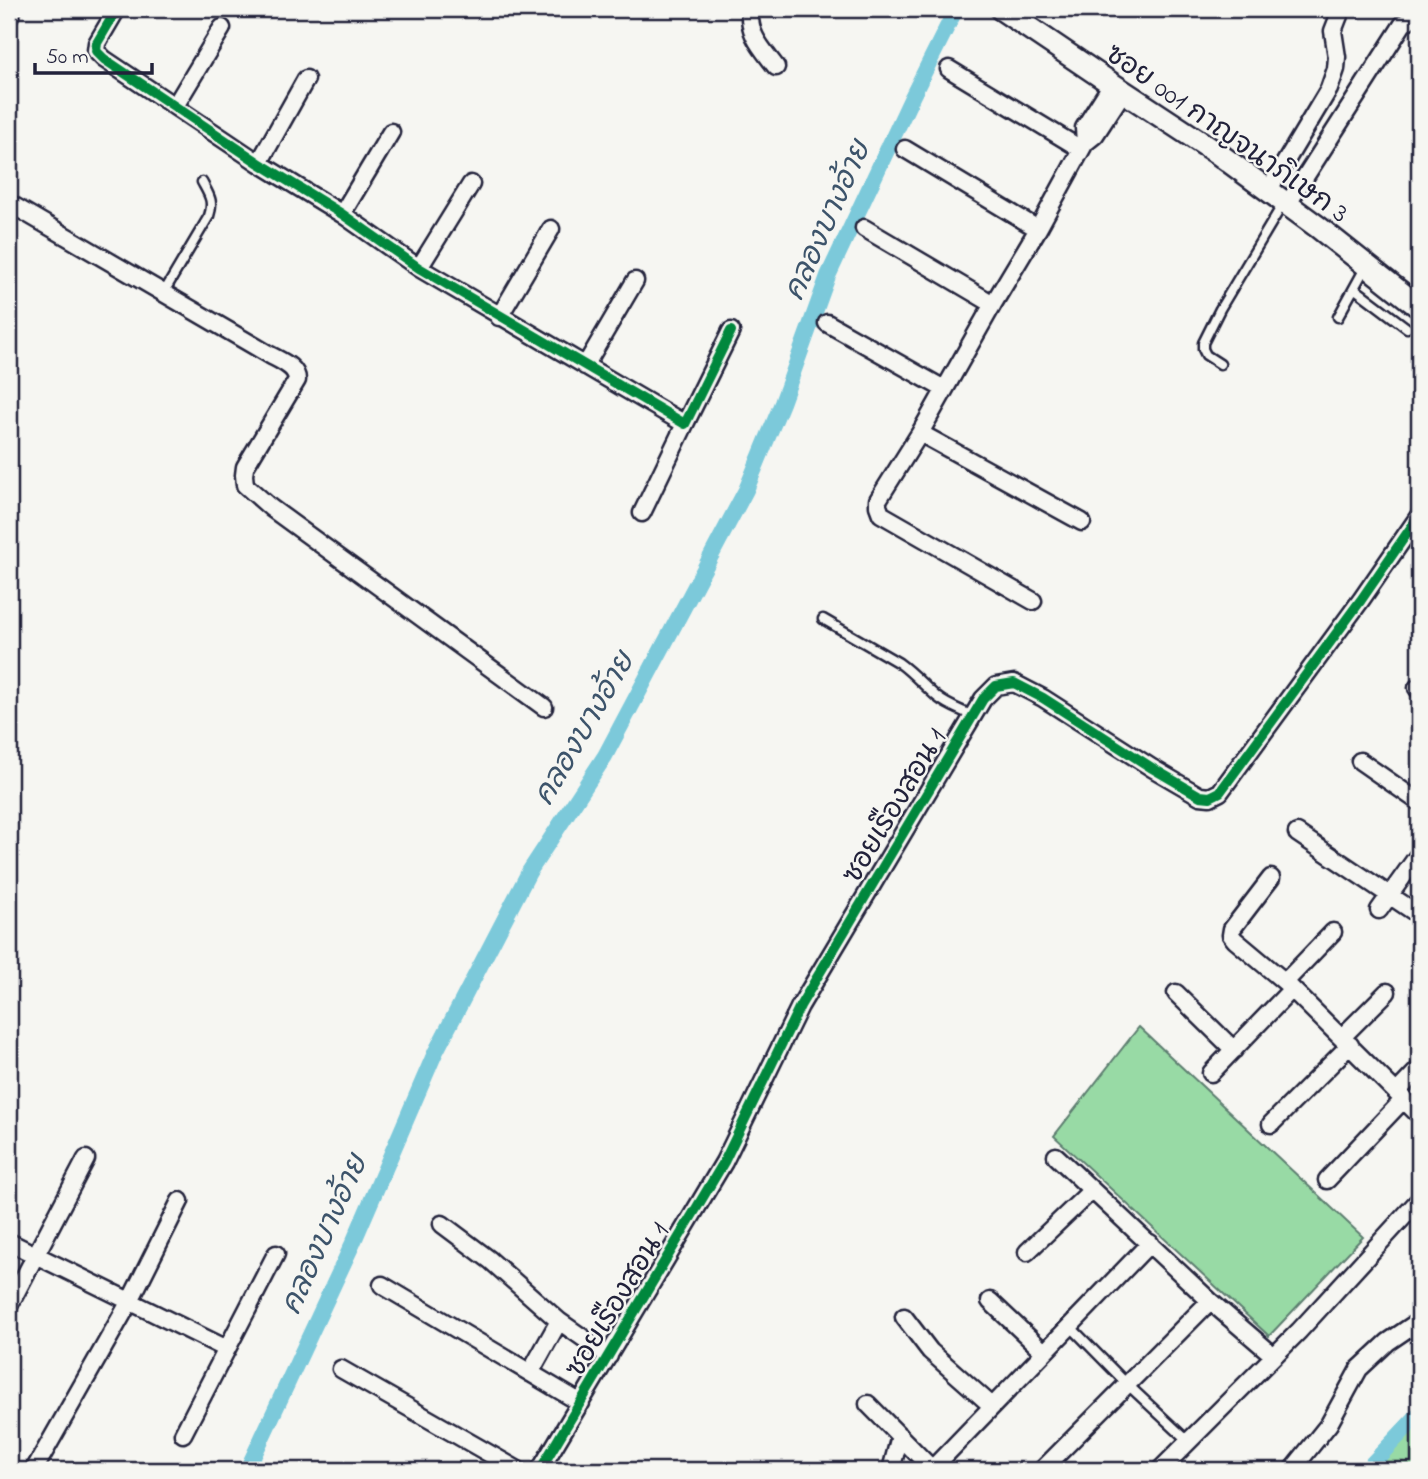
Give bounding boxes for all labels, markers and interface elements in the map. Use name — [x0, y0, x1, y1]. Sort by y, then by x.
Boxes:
scale bar — [35, 32, 152, 76]
street label: ซอย 001 กาญจนาภิเษก 3 — [1096, 35, 1356, 235]
text: 50 m — [46, 43, 89, 73]
water label: คลองบางอ้าย — [774, 132, 885, 308]
water label: คลองบางอ้าย — [524, 642, 649, 814]
street label: ซอยเรืองสอน 1 — [833, 721, 959, 892]
water label: คลองบางอ้าย — [271, 1146, 382, 1322]
street label: ซอยเรืองสอน 1 — [556, 1215, 682, 1386]

